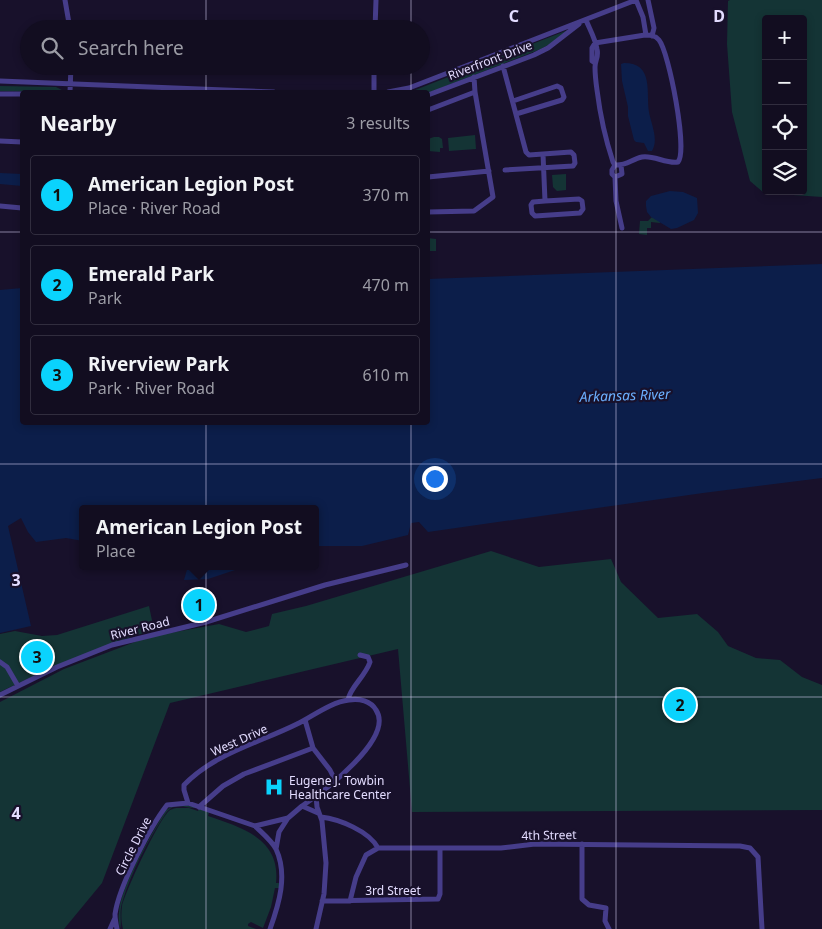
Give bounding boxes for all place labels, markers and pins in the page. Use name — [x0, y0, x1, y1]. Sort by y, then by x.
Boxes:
pin: 1 — [183, 586, 215, 624]
pin: 3 — [21, 638, 53, 676]
pin: 2 — [664, 686, 696, 724]
place label: Eugene J. Towbin Healthcare Center — [289, 772, 391, 803]
hospital icon: Eugene J. Towbin Healthcare Center — [263, 776, 285, 798]

